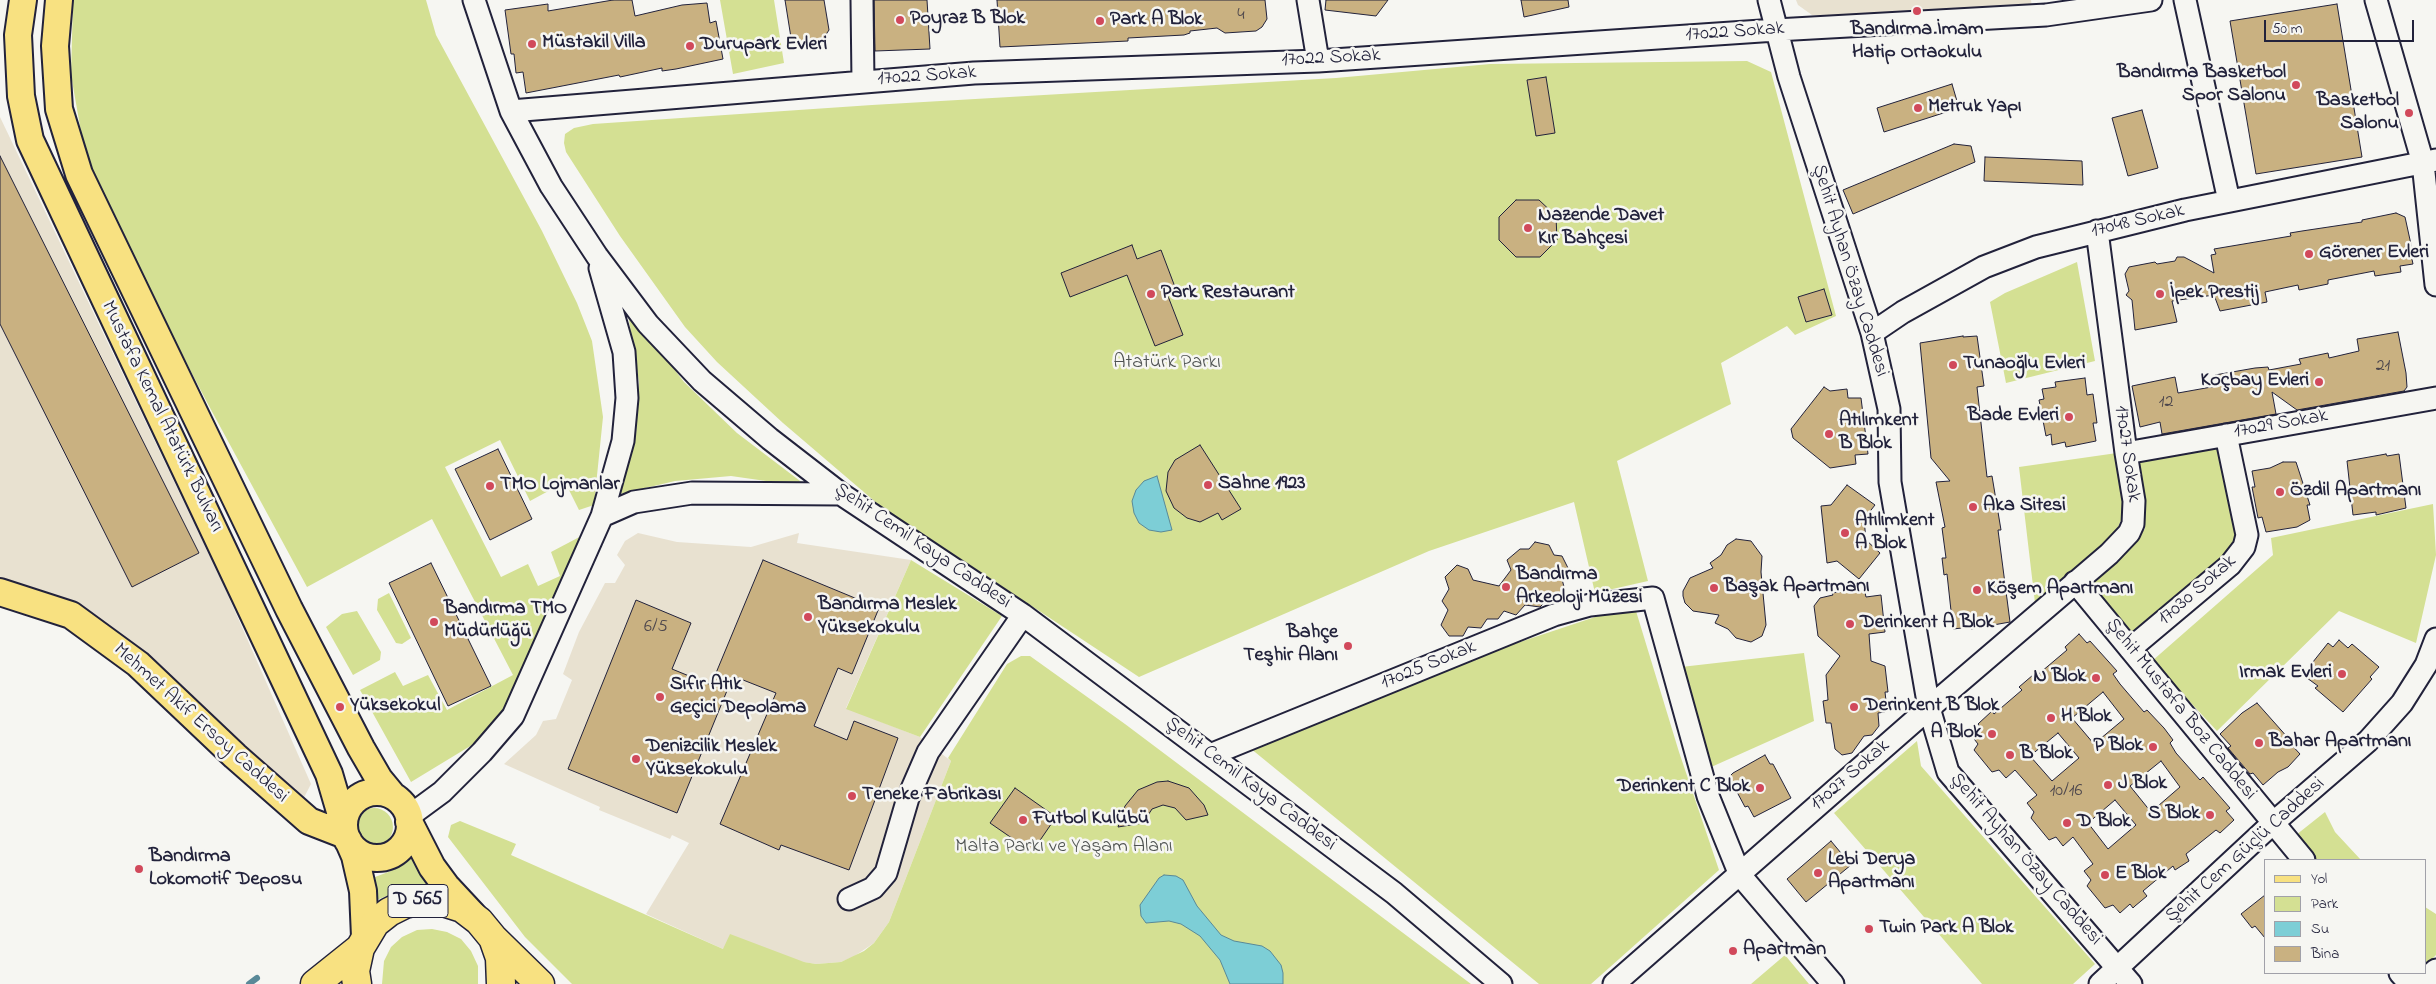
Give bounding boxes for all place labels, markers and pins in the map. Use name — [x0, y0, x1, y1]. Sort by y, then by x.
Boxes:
marker: Bandırma İmam Hatip Ortaokulu — [1911, 5, 1923, 17]
place label: Poyraz B Blok — [910, 8, 1025, 32]
place label: Park A Blok — [1110, 9, 1203, 33]
marker: Poyraz B Blok — [894, 14, 906, 26]
marker: Park A Blok — [1094, 15, 1106, 27]
place label: Bandırma İmam Hatip Ortaokulu — [1850, 19, 1984, 66]
place label: Müstakil Villa — [542, 32, 645, 56]
place label: Durupark Evleri — [700, 34, 827, 58]
marker: Müstakil Villa — [526, 38, 538, 50]
marker: Durupark Evleri — [684, 40, 696, 52]
place label: Bandırma Basketbol Spor Salonu — [2117, 62, 2286, 109]
marker: Bandırma Basketbol Spor Salonu — [2290, 79, 2302, 91]
place label: Basketbol Salonu — [2316, 90, 2399, 137]
place label: Metruk Yapı — [1928, 96, 2022, 120]
marker: Metruk Yapı — [1912, 102, 1924, 114]
marker: Basketbol Salonu — [2403, 107, 2415, 119]
place label: Nazende Davet Kır Bahçesi — [1538, 205, 1664, 252]
marker: Nazende Davet Kır Bahçesi — [1522, 222, 1534, 234]
place label: Görener Evleri — [2319, 242, 2429, 266]
marker: Görener Evleri — [2303, 248, 2315, 260]
place label: Park Restaurant — [1161, 282, 1295, 306]
place label: İpek Prestij — [2170, 282, 2258, 306]
marker: Park Restaurant — [1145, 288, 1157, 300]
marker: İpek Prestij — [2154, 288, 2166, 300]
place label: Tunaoğlu Evleri — [1963, 353, 2086, 377]
marker: Tunaoğlu Evleri — [1947, 359, 1959, 371]
place label: Koçbay Evleri — [2201, 370, 2309, 394]
marker: Koçbay Evleri — [2313, 376, 2325, 388]
place label: Bade Evleri — [1968, 405, 2059, 429]
place label: Atılımkent B Blok — [1839, 410, 1918, 457]
marker: Bade Evleri — [2063, 411, 2075, 423]
marker: Atılımkent B Blok — [1823, 428, 1835, 440]
place label: Sahne 1923 — [1218, 473, 1306, 497]
place label: TMO Lojmanlar — [500, 474, 620, 498]
marker: Sahne 1923 — [1202, 479, 1214, 491]
marker: TMO Lojmanlar — [484, 480, 496, 492]
place label: Özdil Apartmanı — [2290, 480, 2421, 504]
marker: Özdil Apartmanı — [2274, 486, 2286, 498]
place label: Aka Sitesi — [1983, 495, 2066, 519]
marker: Aka Sitesi — [1967, 501, 1979, 513]
place label: Atılımkent A Blok — [1855, 510, 1934, 557]
marker: Atılımkent A Blok — [1839, 527, 1851, 539]
place label: Bandırma Arkeoloji Müzesi — [1516, 564, 1643, 611]
place label: Başak Apartmanı — [1724, 576, 1870, 600]
place label: Köşem Apartmanı — [1987, 578, 2133, 602]
marker: Bandırma Arkeoloji Müzesi — [1500, 581, 1512, 593]
marker: Başak Apartmanı — [1708, 582, 1720, 594]
marker: Köşem Apartmanı — [1971, 584, 1983, 596]
place label: Bandırma Meslek Yüksekokulu — [818, 594, 957, 641]
place label: Bandırma TMO Müdürlüğü — [444, 598, 567, 645]
marker: Bandırma Meslek Yüksekokulu — [802, 611, 814, 623]
place label: Derinkent A Blok — [1860, 612, 1994, 636]
marker: Bandırma TMO Müdürlüğü — [428, 616, 440, 628]
marker: Derinkent A Blok — [1844, 618, 1856, 630]
place label: Bahçe Teşhir Alanı — [1243, 622, 1338, 669]
marker: Bahçe Teşhir Alanı — [1342, 640, 1354, 652]
place label: Irmak Evleri — [2239, 662, 2332, 686]
place label: N Blok — [2033, 666, 2086, 690]
marker: Irmak Evleri — [2336, 668, 2348, 680]
marker: N Blok — [2090, 672, 2102, 684]
place label: Sıfır Atık Geçici Depolama — [670, 674, 806, 721]
marker: Sıfır Atık Geçici Depolama — [654, 691, 666, 703]
place label: Yüksekokul — [350, 695, 441, 719]
place label: Derinkent B Blok — [1864, 695, 1999, 719]
marker: Yüksekokul — [334, 701, 346, 713]
marker: Derinkent B Blok — [1848, 701, 1860, 713]
place label: H Blok — [2061, 706, 2112, 730]
marker: H Blok — [2045, 712, 2057, 724]
place label: A Blok — [1931, 722, 1982, 746]
marker: A Blok — [1986, 728, 1998, 740]
place label: Bahar Apartmanı — [2269, 731, 2411, 755]
place label: P Blok — [2093, 735, 2143, 759]
place label: Denizcilik Meslek Yüksekokulu — [646, 736, 777, 783]
marker: Bahar Apartmanı — [2253, 737, 2265, 749]
marker: P Blok — [2147, 741, 2159, 753]
place label: B Blok — [2020, 743, 2073, 767]
marker: B Blok — [2004, 749, 2016, 761]
marker: Denizcilik Meslek Yüksekokulu — [630, 753, 642, 765]
place label: J Blok — [2118, 773, 2167, 797]
place label: Derinkent C Blok — [1617, 776, 1750, 800]
marker: J Blok — [2102, 779, 2114, 791]
marker: Derinkent C Blok — [1754, 782, 1766, 794]
place label: Teneke Fabrikası — [862, 784, 1001, 808]
marker: Teneke Fabrikası — [846, 790, 858, 802]
place label: S Blok — [2148, 803, 2200, 827]
place label: Futbol Kulübü — [1033, 808, 1149, 832]
marker: S Blok — [2204, 809, 2216, 821]
place label: D Blok — [2077, 811, 2131, 835]
marker: Futbol Kulübü — [1017, 814, 1029, 826]
marker: D Blok — [2061, 817, 2073, 829]
place label: Bandırma Lokomotif Deposu — [149, 846, 302, 893]
place label: Lebi Derya Apartmanı — [1828, 849, 1915, 896]
marker: Bandırma Lokomotif Deposu — [133, 863, 145, 875]
place label: E Blok — [2115, 863, 2166, 887]
marker: Lebi Derya Apartmanı — [1812, 867, 1824, 879]
marker: E Blok — [2099, 869, 2111, 881]
place label: Twin Park A Blok — [1879, 917, 2013, 941]
marker: Twin Park A Blok — [1863, 923, 1875, 935]
place label: Apartman — [1743, 939, 1826, 963]
marker: Apartman — [1727, 945, 1739, 957]

